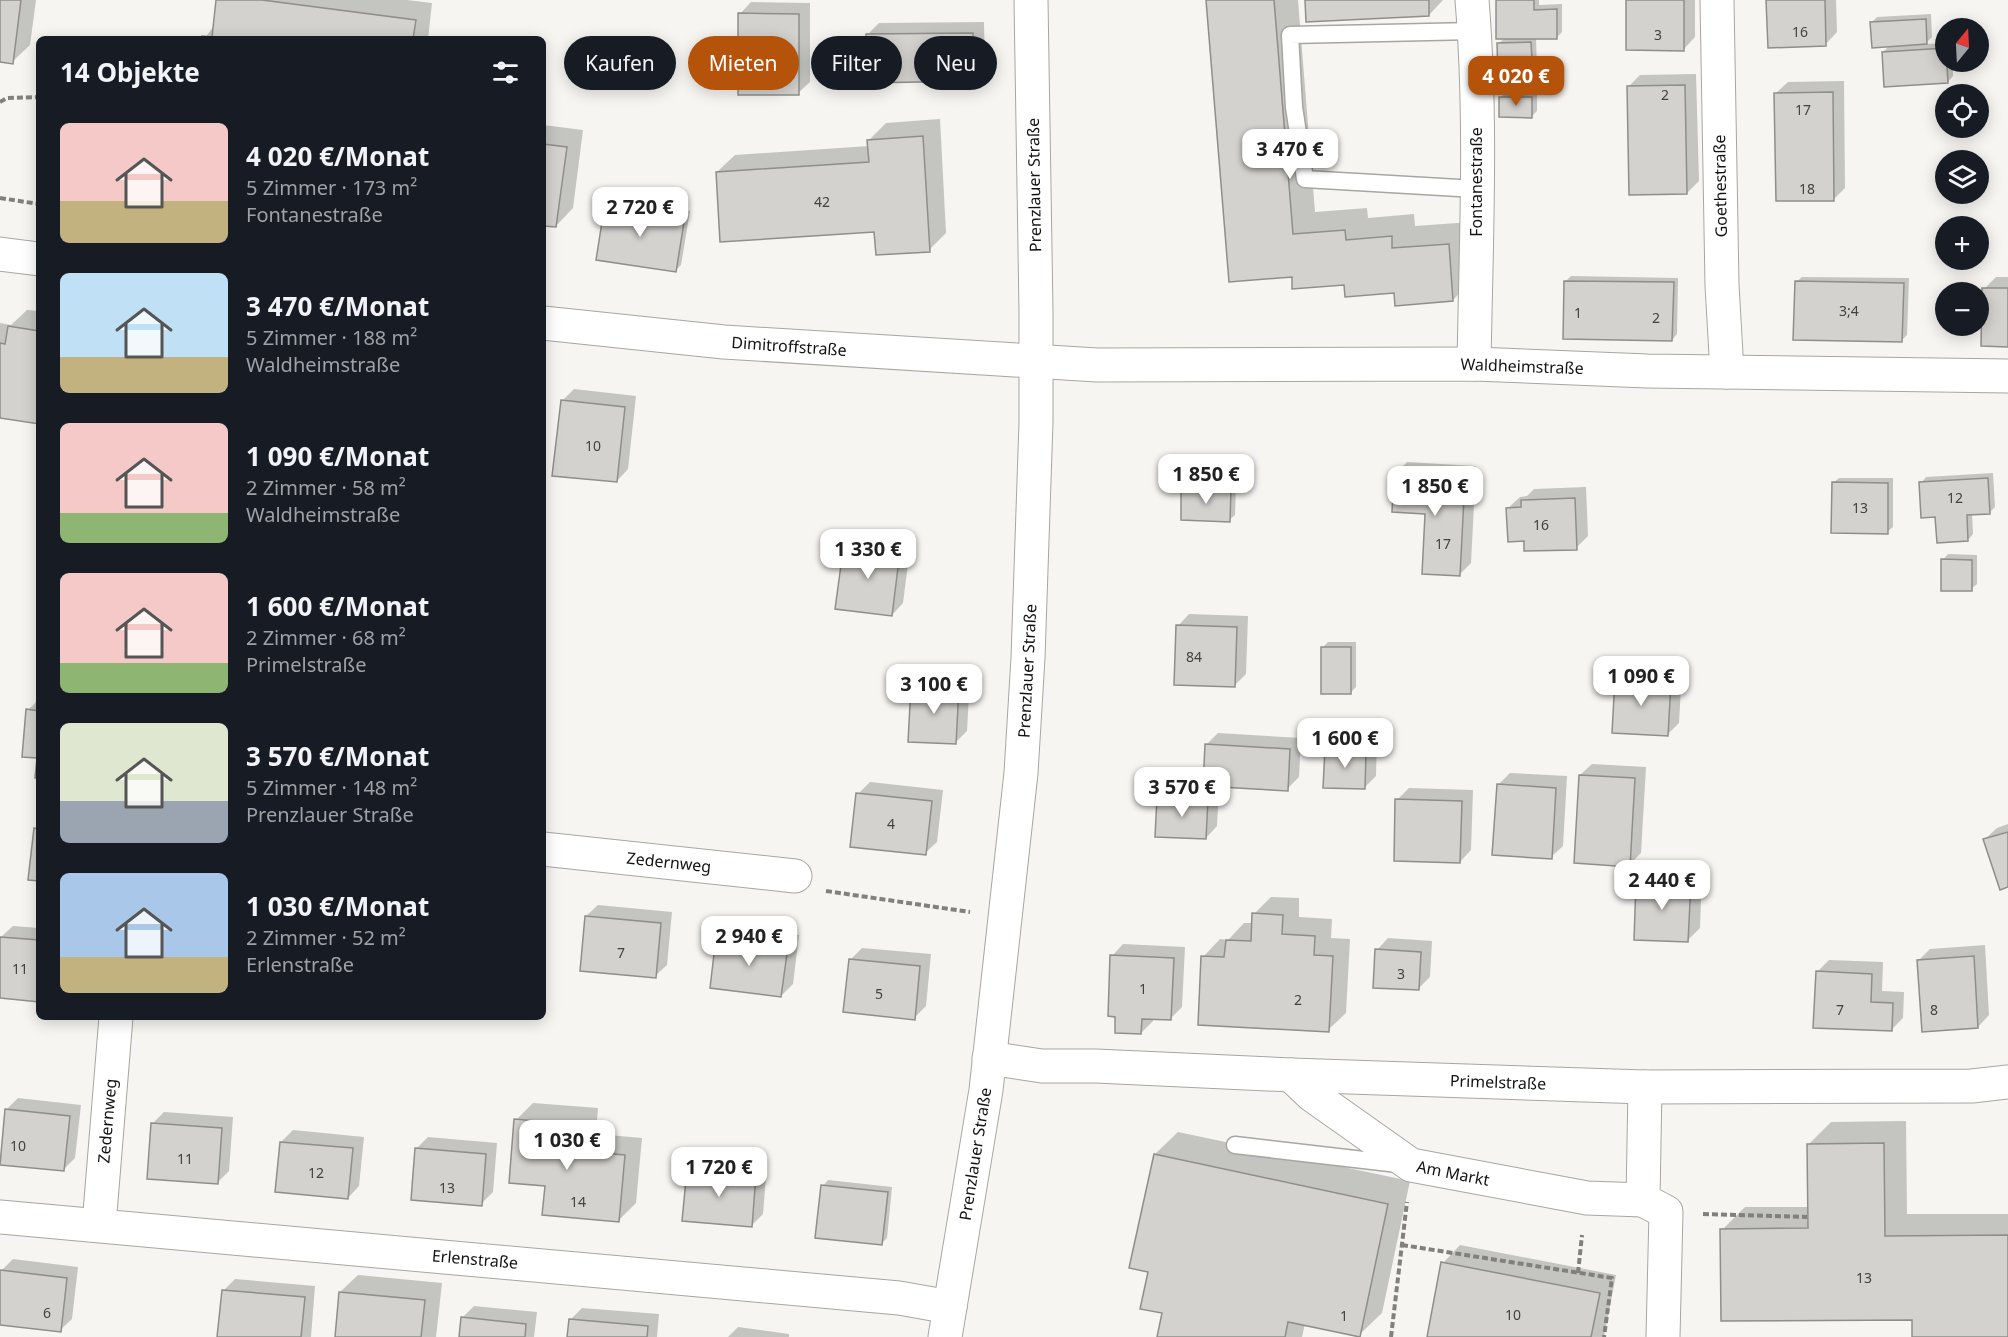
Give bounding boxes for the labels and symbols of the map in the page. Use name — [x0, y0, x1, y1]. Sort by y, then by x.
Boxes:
north arrow — [1935, 18, 1989, 72]
house number: 16 — [1792, 22, 1808, 41]
house number: 3 — [1654, 25, 1662, 44]
pin: 4 020 € — [1461, 56, 1571, 107]
house number: 2 — [1661, 85, 1669, 104]
house number: 17 — [1795, 100, 1811, 119]
street label: Prenzlauer Straße — [1022, 118, 1046, 252]
street label: Fontanestraße — [1465, 127, 1487, 237]
pin: 3 470 € — [1235, 129, 1345, 180]
street label: Goethestraße — [1708, 134, 1732, 238]
house number: 18 — [1799, 179, 1815, 198]
pin: 2 720 € — [585, 187, 695, 238]
house number: 42 — [814, 192, 830, 211]
house number: 3;4 — [1839, 301, 1859, 320]
house number: 1 — [1574, 303, 1582, 322]
house number: 2 — [1652, 308, 1660, 327]
street label: Dimitroffstraße — [731, 331, 847, 361]
street label: Waldheimstraße — [1460, 353, 1584, 379]
house number: 10 — [585, 436, 601, 455]
pin: 1 850 € — [1151, 454, 1261, 505]
pin: 1 850 € — [1380, 466, 1490, 517]
house number: 12 — [1947, 488, 1963, 507]
house number: 13 — [1852, 498, 1868, 517]
house number: 16 — [1533, 515, 1549, 534]
pin: 1 330 € — [813, 529, 923, 580]
house number: 17 — [1435, 534, 1451, 553]
street label: Prenzlauer Straße — [1013, 603, 1041, 739]
house number: 84 — [1186, 647, 1202, 666]
pin: 1 090 € — [1586, 656, 1696, 707]
pin: 3 100 € — [879, 664, 989, 715]
pin: 1 600 € — [1290, 718, 1400, 769]
pin: 3 570 € — [1127, 767, 1237, 818]
house number: 4 — [887, 814, 895, 833]
street label: Zedernweg — [626, 847, 712, 877]
pin: 2 440 € — [1607, 860, 1717, 911]
pin: 2 940 € — [694, 916, 804, 967]
house number: 7 — [617, 943, 625, 962]
house number: 11 — [12, 959, 28, 978]
house number: 3 — [1397, 964, 1405, 983]
house number: 1 — [1139, 979, 1147, 998]
house number: 5 — [875, 984, 883, 1003]
house number: 2 — [1294, 990, 1302, 1009]
house number: 7 — [1836, 1000, 1844, 1019]
house number: 8 — [1930, 1000, 1938, 1019]
street label: Primelstraße — [1449, 1069, 1547, 1095]
street label: Zedernweg — [92, 1078, 122, 1164]
street label: Prenzlauer Straße — [954, 1086, 996, 1222]
pin: 1 030 € — [512, 1120, 622, 1171]
house number: 10 — [10, 1136, 26, 1155]
pin: 1 720 € — [664, 1147, 774, 1198]
house number: 11 — [177, 1149, 193, 1168]
street label: Am Markt — [1415, 1155, 1492, 1191]
house number: 12 — [308, 1163, 324, 1182]
house number: 13 — [439, 1178, 455, 1197]
house number: 14 — [570, 1192, 586, 1211]
street label: Erlenstraße — [431, 1244, 519, 1274]
house number: 13 — [1856, 1268, 1872, 1287]
house number: 6 — [43, 1303, 51, 1322]
house number: 10 — [1505, 1305, 1521, 1324]
house number: 1 — [1340, 1306, 1348, 1325]

